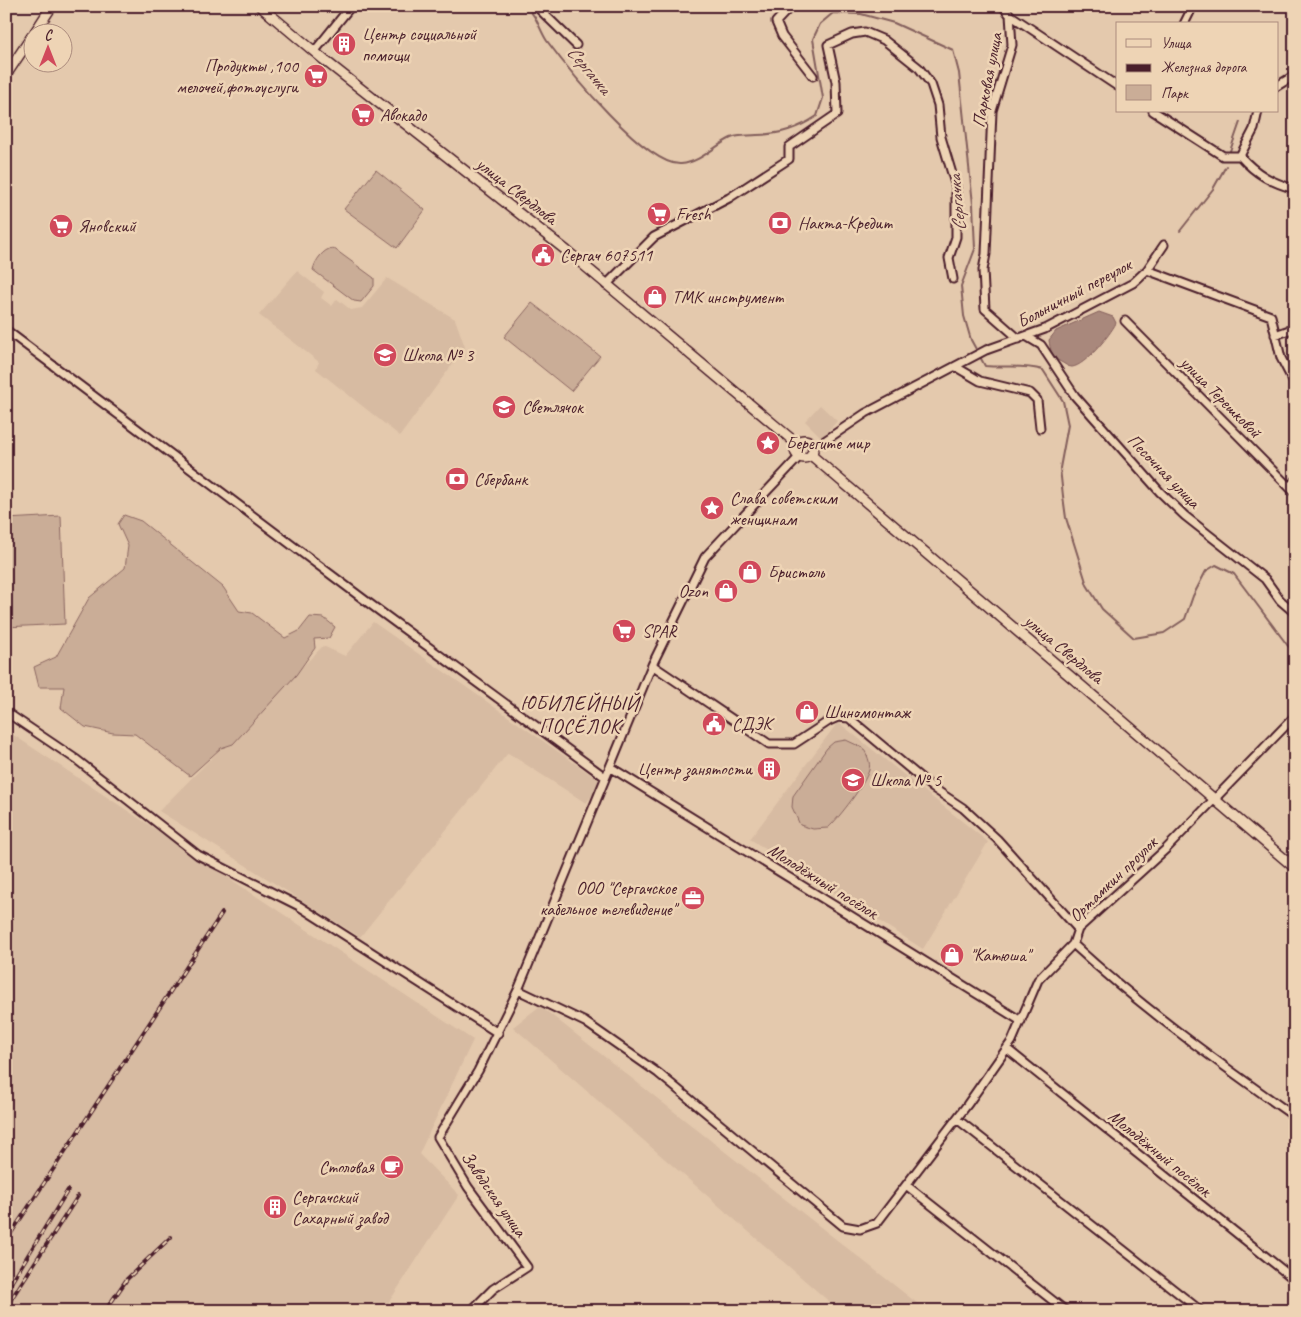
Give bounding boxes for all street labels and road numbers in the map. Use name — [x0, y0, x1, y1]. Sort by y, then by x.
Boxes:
street label: Парковая улица — [967, 30, 1007, 129]
street label: улица Свердлова — [471, 152, 563, 230]
street label: Больничный переулок — [1013, 253, 1137, 332]
street label: улица Терешковой — [1175, 351, 1267, 443]
street label: Песочная улица — [1123, 429, 1206, 514]
street label: улица Свердлова — [1019, 609, 1109, 689]
street label: Ортамкин проулок — [1064, 830, 1163, 927]
street label: Молодёжный посёлок — [764, 838, 883, 924]
street label: Молодёжный посёлок — [1104, 1105, 1217, 1202]
street label: Заводская улица — [456, 1147, 532, 1242]

